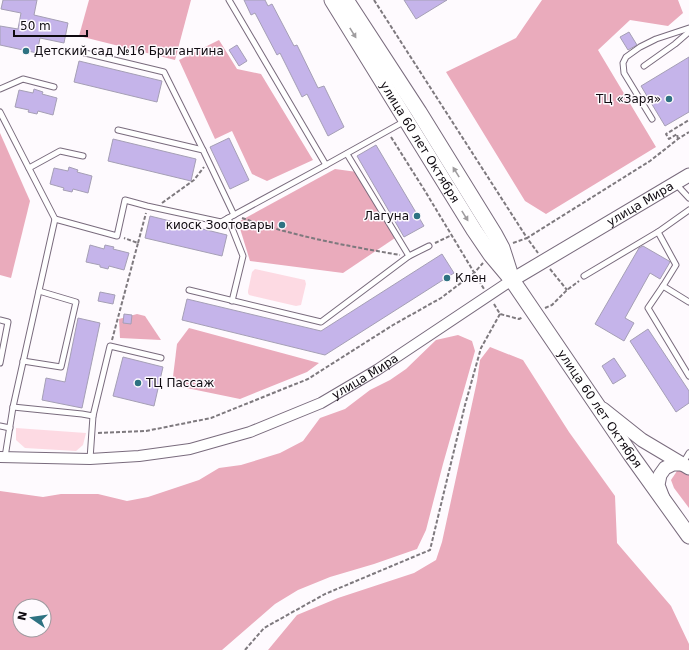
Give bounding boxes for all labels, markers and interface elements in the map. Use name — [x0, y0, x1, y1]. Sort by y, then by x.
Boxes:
scale bar — [14, 12, 87, 38]
text: 50 m — [20, 19, 51, 33]
one-way arrow — [349, 27, 356, 39]
place label: Детский сад №16 Бригантина — [34, 44, 224, 58]
marker: Детский сад №16 Бригантина — [21, 46, 31, 56]
street label: улица 60 лет Октября — [377, 79, 462, 205]
place label: ТЦ «Заря» — [595, 92, 661, 106]
marker: ТЦ «Заря» — [664, 94, 674, 104]
one-way arrow — [452, 166, 460, 177]
street label: улица Мира — [604, 179, 676, 229]
place label: Лагуна — [364, 209, 409, 223]
one-way arrow — [461, 210, 468, 221]
marker: Лагуна — [412, 211, 422, 221]
place label: киоск Зоотовары — [166, 218, 274, 232]
marker: киоск Зоотовары — [277, 220, 287, 230]
place label: Клен — [455, 271, 486, 285]
marker: Клен — [442, 273, 452, 283]
street label: улица 60 лет Октября — [554, 347, 645, 471]
street label: улица Мира — [329, 351, 401, 402]
place label: ТЦ Пассаж — [145, 376, 214, 390]
marker: ТЦ Пассаж — [133, 378, 143, 388]
north arrow — [12, 598, 52, 638]
text: N — [15, 610, 30, 622]

